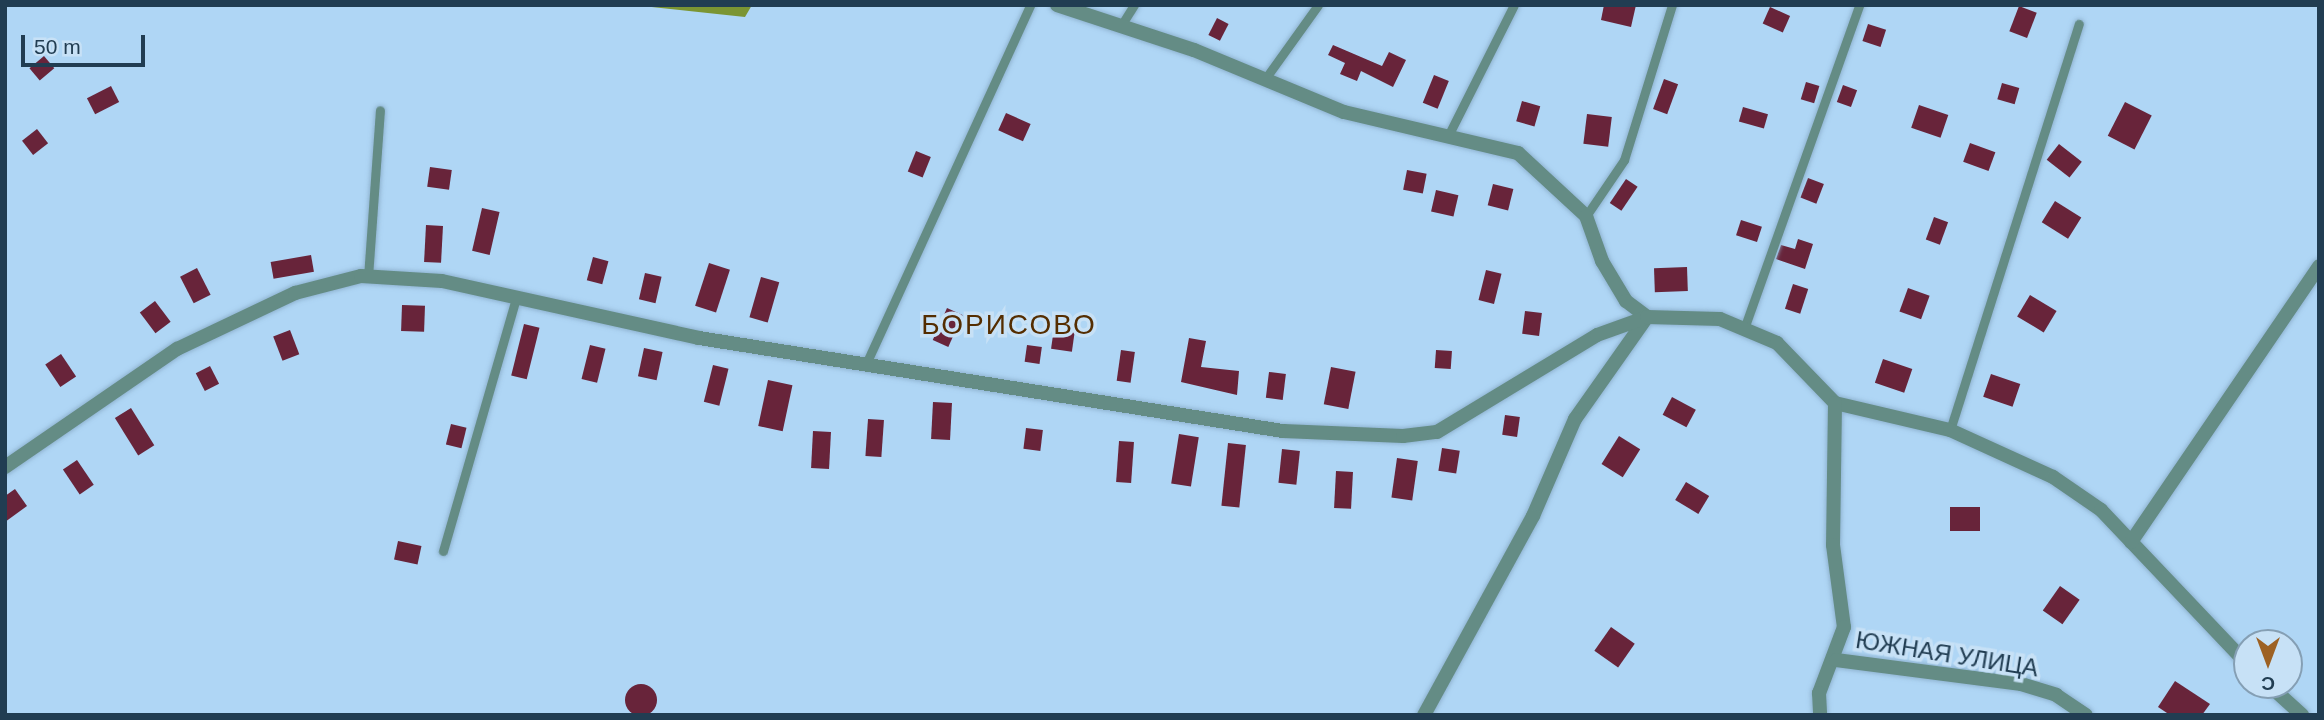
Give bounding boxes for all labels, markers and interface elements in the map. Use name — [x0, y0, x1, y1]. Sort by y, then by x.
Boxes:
scale bar — [24, 21, 149, 65]
text: 50 m — [34, 35, 81, 58]
district label: БОРИСОВО — [922, 308, 1096, 342]
street label: ЮЖНАЯ УЛИЦА — [1854, 625, 2040, 683]
north arrow — [2233, 629, 2303, 699]
text: С — [2261, 673, 2275, 694]

